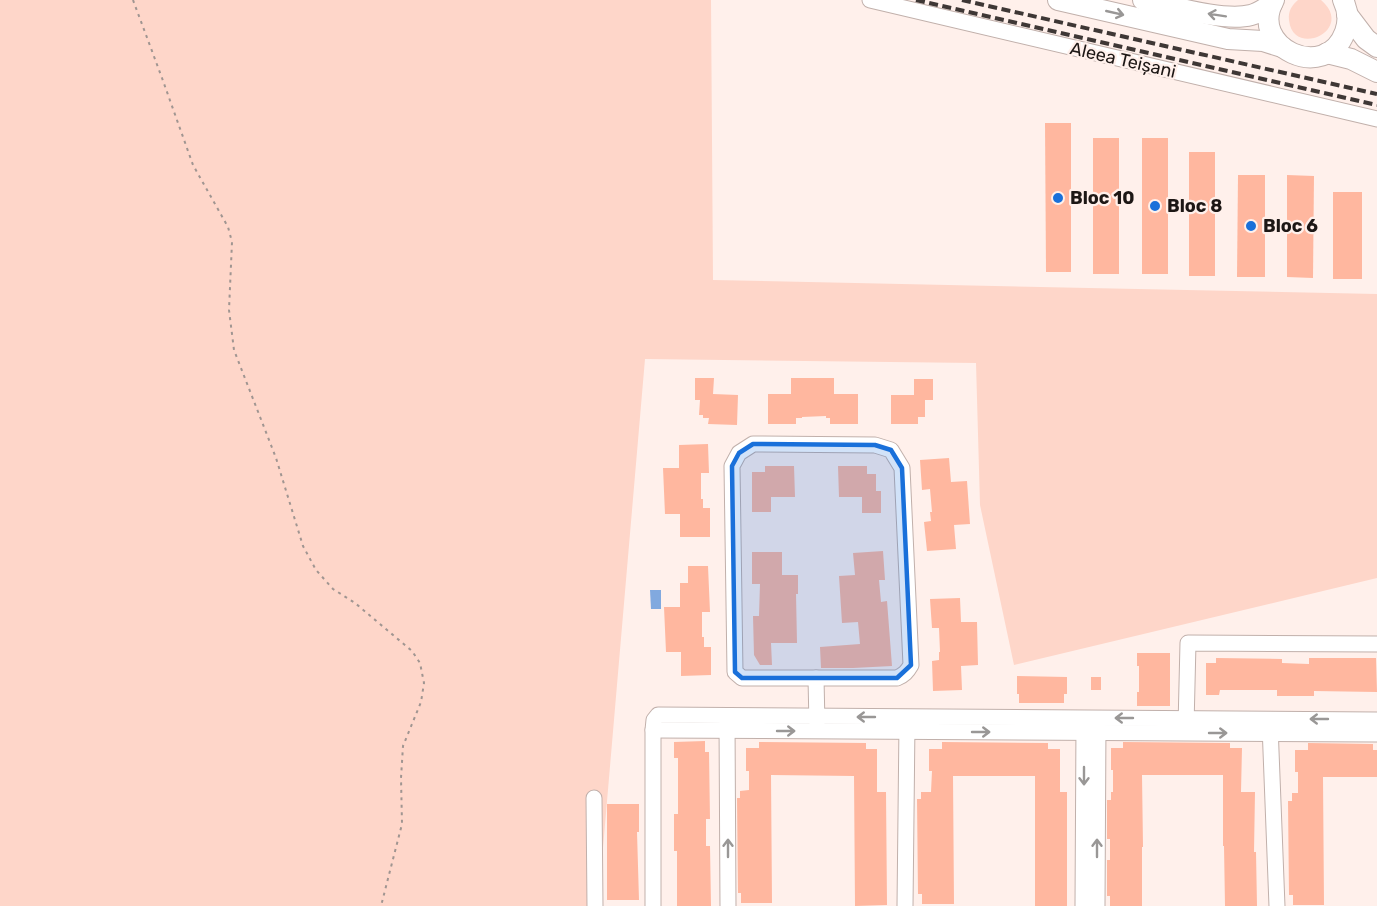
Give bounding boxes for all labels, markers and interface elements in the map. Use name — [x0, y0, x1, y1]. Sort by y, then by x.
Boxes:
one-way arrow — [1105, 8, 1124, 19]
one-way arrow — [1207, 9, 1227, 20]
street label: Aleea Teișani — [1068, 37, 1178, 83]
place label: Bloc 10 — [1070, 187, 1134, 209]
marker: Bloc 10 — [1051, 191, 1065, 205]
place label: Bloc 8 — [1167, 195, 1222, 217]
marker: Bloc 8 — [1148, 199, 1162, 213]
place label: Bloc 6 — [1263, 215, 1318, 237]
marker: Bloc 6 — [1244, 219, 1258, 233]
one-way arrow — [856, 711, 876, 723]
one-way arrow — [1114, 712, 1134, 724]
one-way arrow — [1309, 713, 1329, 725]
one-way arrow — [775, 725, 795, 737]
one-way arrow — [970, 726, 990, 738]
one-way arrow — [1207, 727, 1227, 739]
one-way arrow — [1078, 766, 1090, 786]
one-way arrow — [722, 838, 734, 858]
one-way arrow — [1091, 838, 1103, 858]

